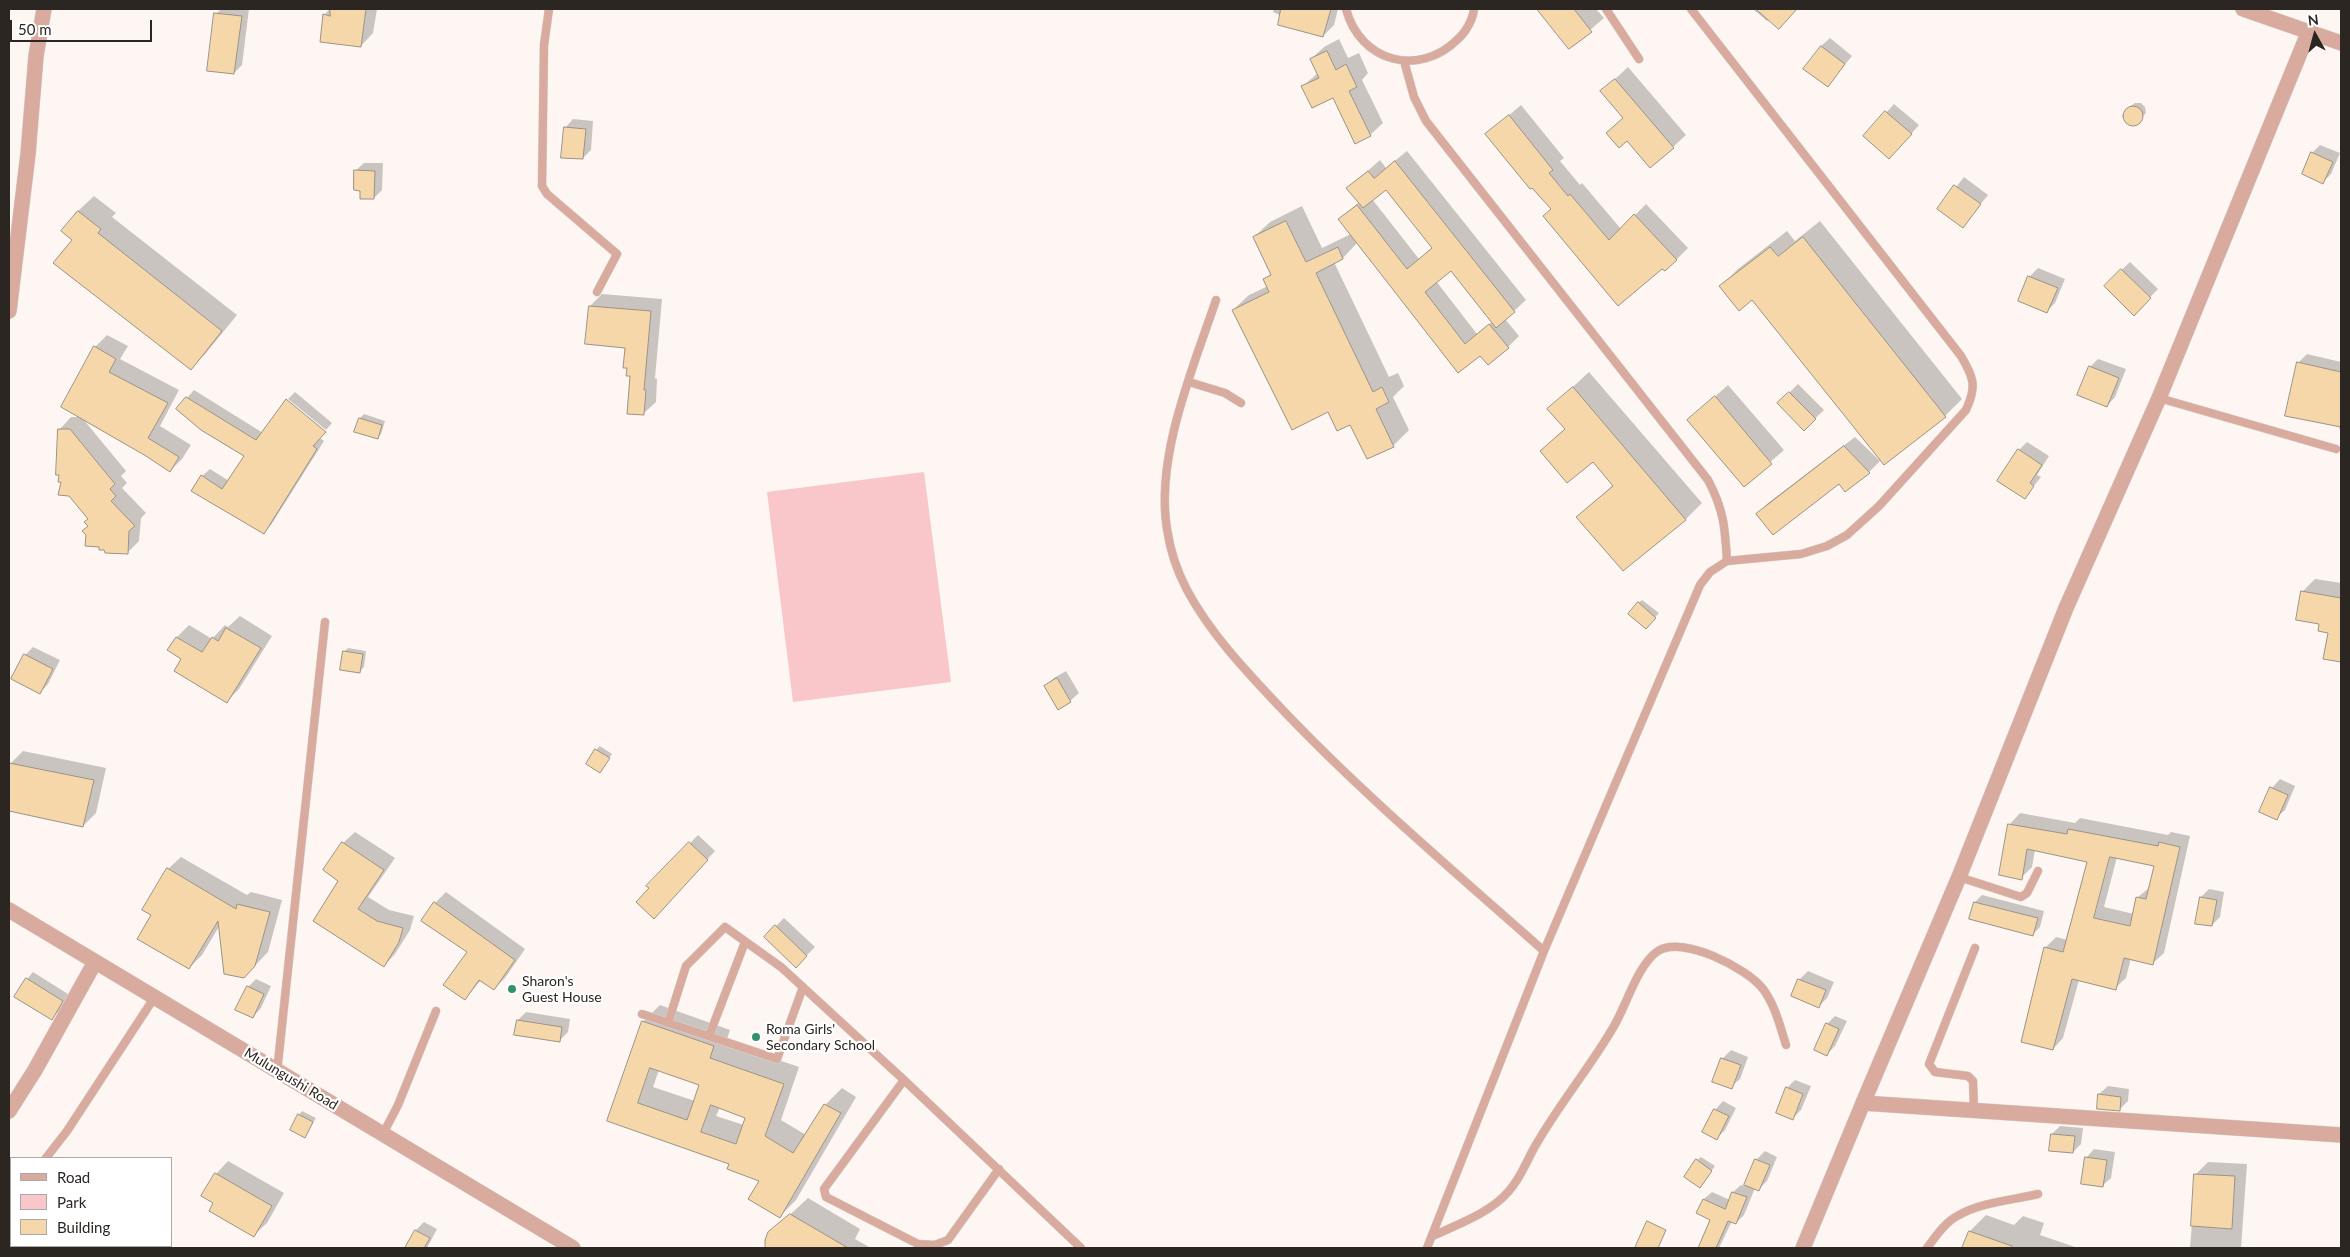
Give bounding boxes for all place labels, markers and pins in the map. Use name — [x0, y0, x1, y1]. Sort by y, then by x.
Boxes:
place label: Sharon's Guest House — [522, 973, 602, 1006]
marker: Sharon's Guest House — [506, 983, 518, 995]
place label: Roma Girls' Secondary School — [766, 1021, 875, 1054]
marker: Roma Girls' Secondary School — [750, 1031, 762, 1043]

